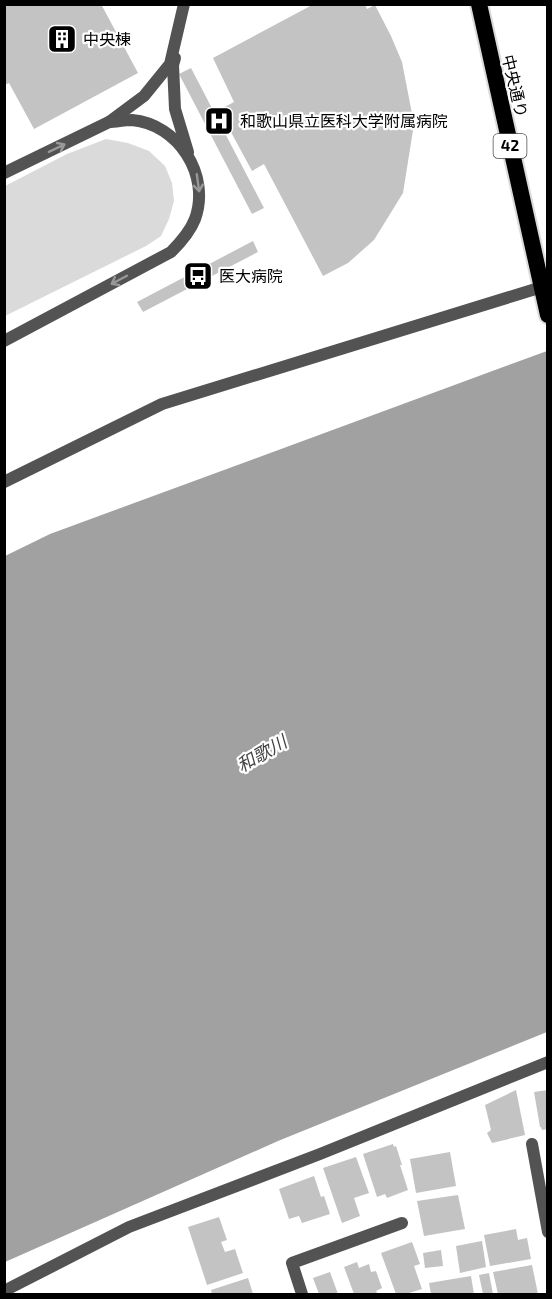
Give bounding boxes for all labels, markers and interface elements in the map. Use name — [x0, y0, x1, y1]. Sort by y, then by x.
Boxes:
building icon: 中央棟 — [46, 23, 78, 55]
place label: 中央棟 — [83, 29, 131, 48]
street label: 中央通り — [499, 53, 532, 119]
hospital icon: 和歌山県立医科大学附属病院 — [203, 105, 235, 137]
place label: 和歌山県立医科大学附属病院 — [240, 111, 448, 130]
road number: 42 — [494, 134, 526, 158]
one-way arrow — [47, 141, 65, 153]
one-way arrow — [192, 173, 203, 192]
bus stop icon: 医大病院 — [182, 260, 214, 292]
place label: 医大病院 — [219, 266, 283, 285]
one-way arrow — [111, 275, 129, 286]
water label: 和歌川 — [233, 729, 292, 776]

